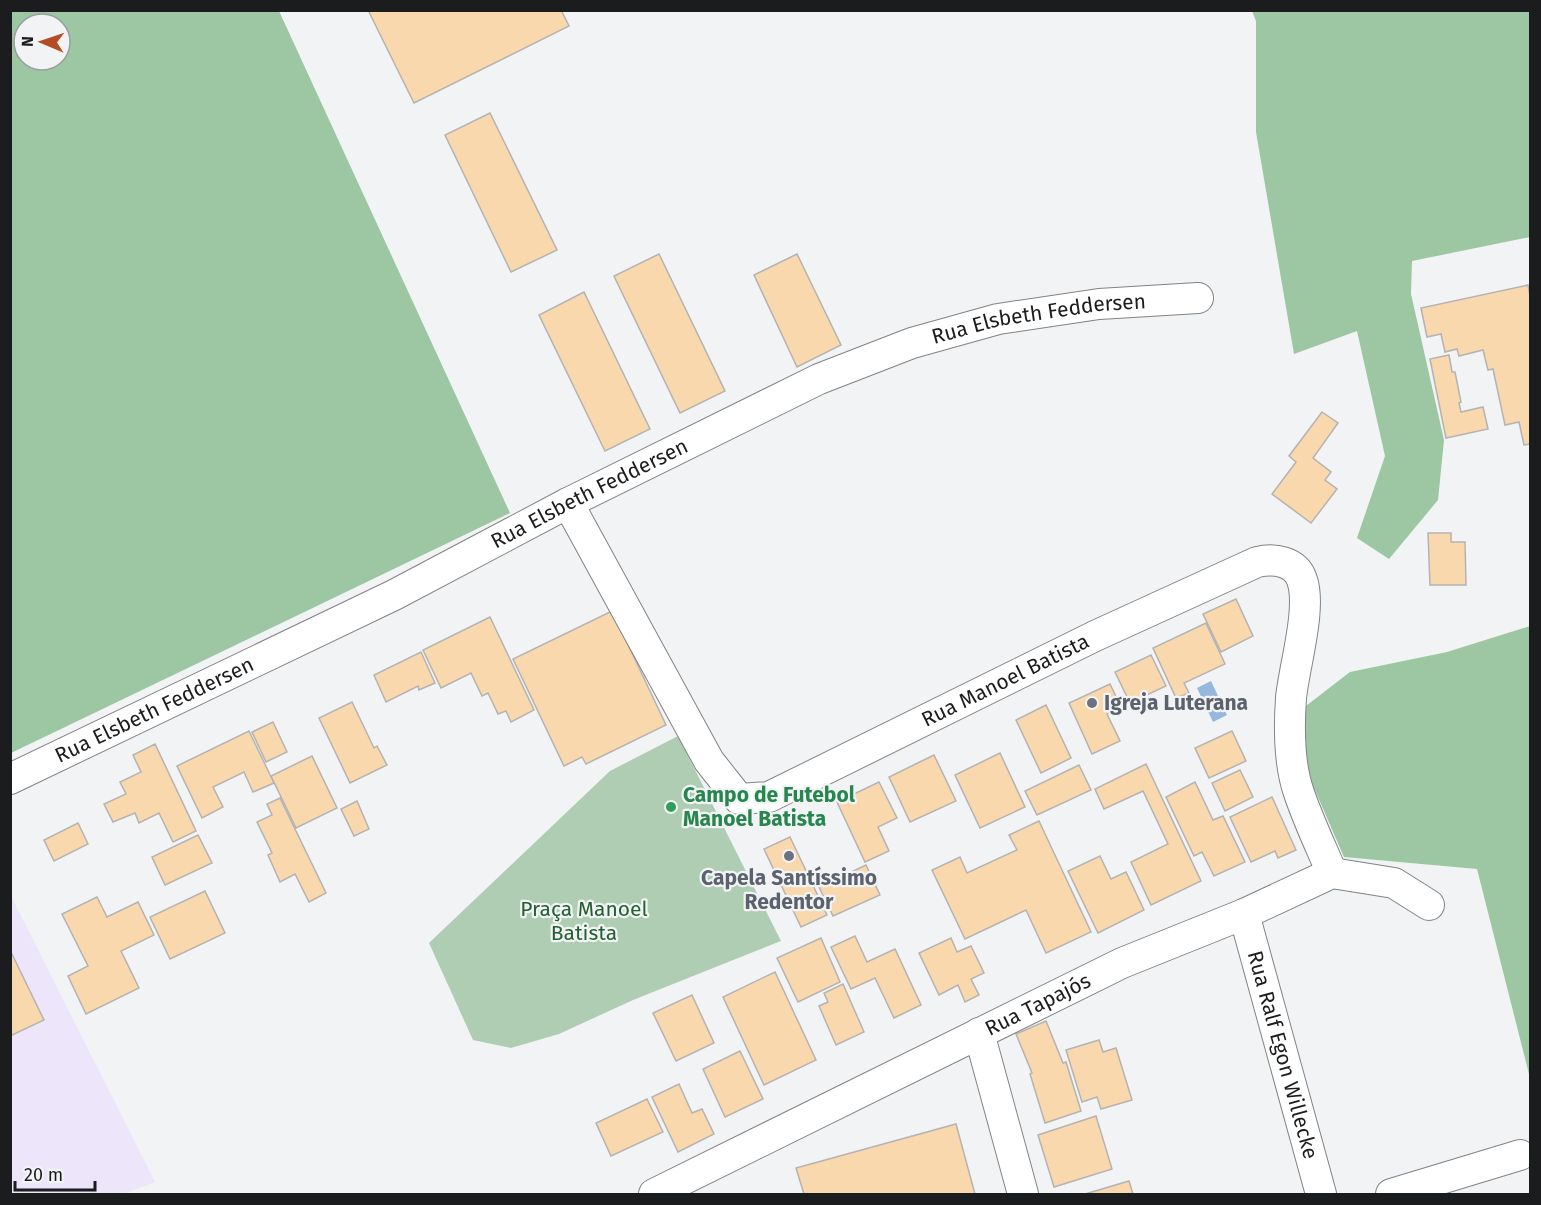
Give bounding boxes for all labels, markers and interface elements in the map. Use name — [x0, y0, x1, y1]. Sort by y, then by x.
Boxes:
north arrow — [12, 12, 72, 72]
text: N — [18, 36, 37, 47]
street label: Rua Elsbeth Feddersen — [929, 288, 1147, 350]
street label: Rua Elsbeth Feddersen — [486, 433, 692, 554]
street label: Rua Manoel Batista — [917, 628, 1093, 733]
street label: Rua Elsbeth Feddersen — [51, 651, 258, 769]
place label: Igreja Luterana — [1104, 690, 1248, 716]
marker: Igreja Luterana — [1085, 696, 1099, 710]
place label: Campo de Futebol Manoel Batista — [683, 782, 856, 832]
marker: Campo de Futebol Manoel Batista — [664, 800, 678, 814]
marker: Capela Santíssimo Redentor — [782, 849, 796, 863]
place label: Capela Santíssimo Redentor — [701, 865, 877, 915]
park label: Praça Manoel Batista — [520, 896, 648, 946]
street label: Rua Ralf Egon Willecke — [1242, 948, 1324, 1162]
street label: Rua Tapajós — [981, 967, 1095, 1042]
scale bar — [15, 1154, 94, 1192]
text: 20 m — [24, 1164, 63, 1186]

